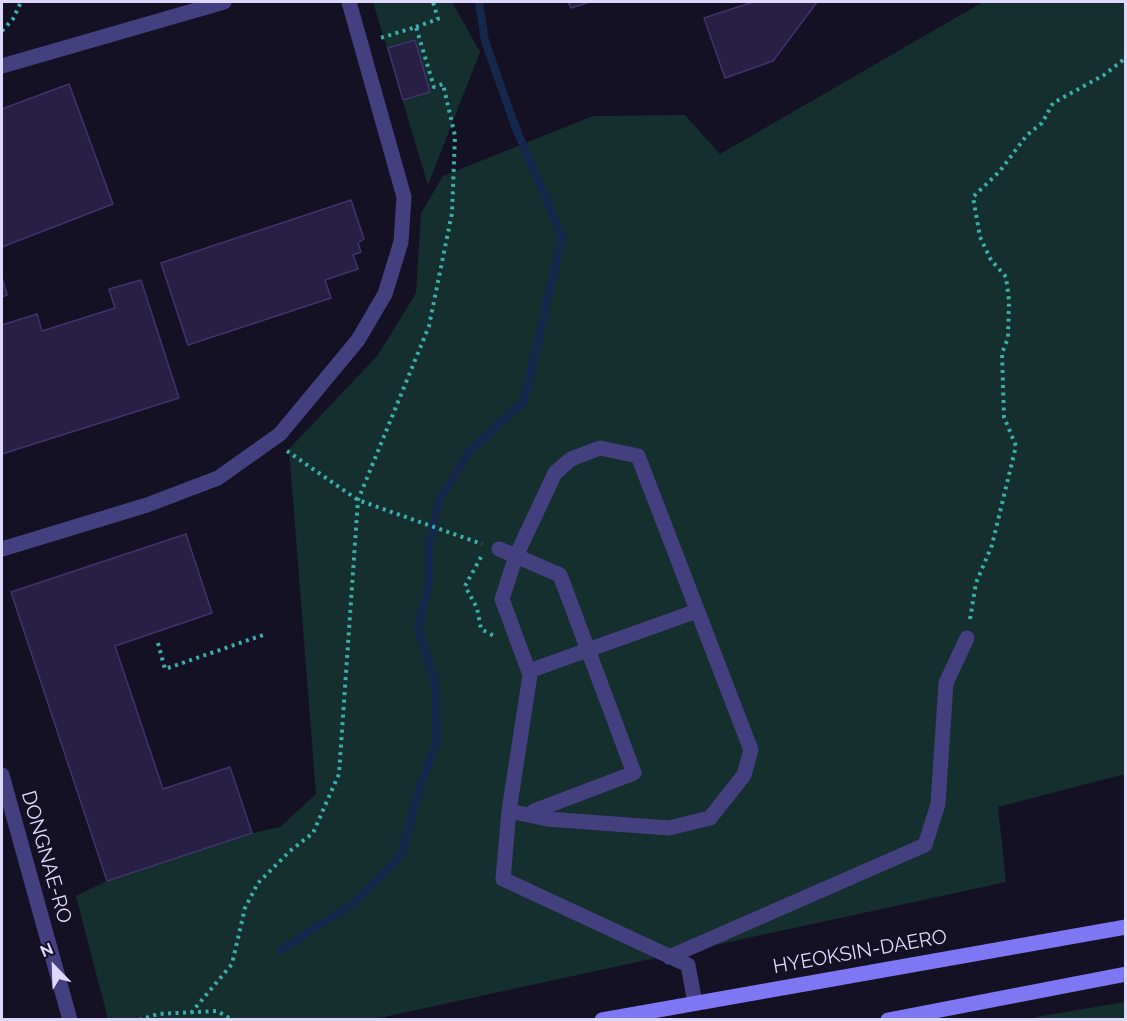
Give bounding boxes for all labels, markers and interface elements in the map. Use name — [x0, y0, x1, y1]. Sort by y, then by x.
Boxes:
street label: DONGNAE-RO — [16, 788, 76, 926]
street label: HYEOKSIN-DAERO — [771, 925, 949, 979]
north arrow — [24, 937, 84, 997]
text: N — [37, 939, 56, 961]

